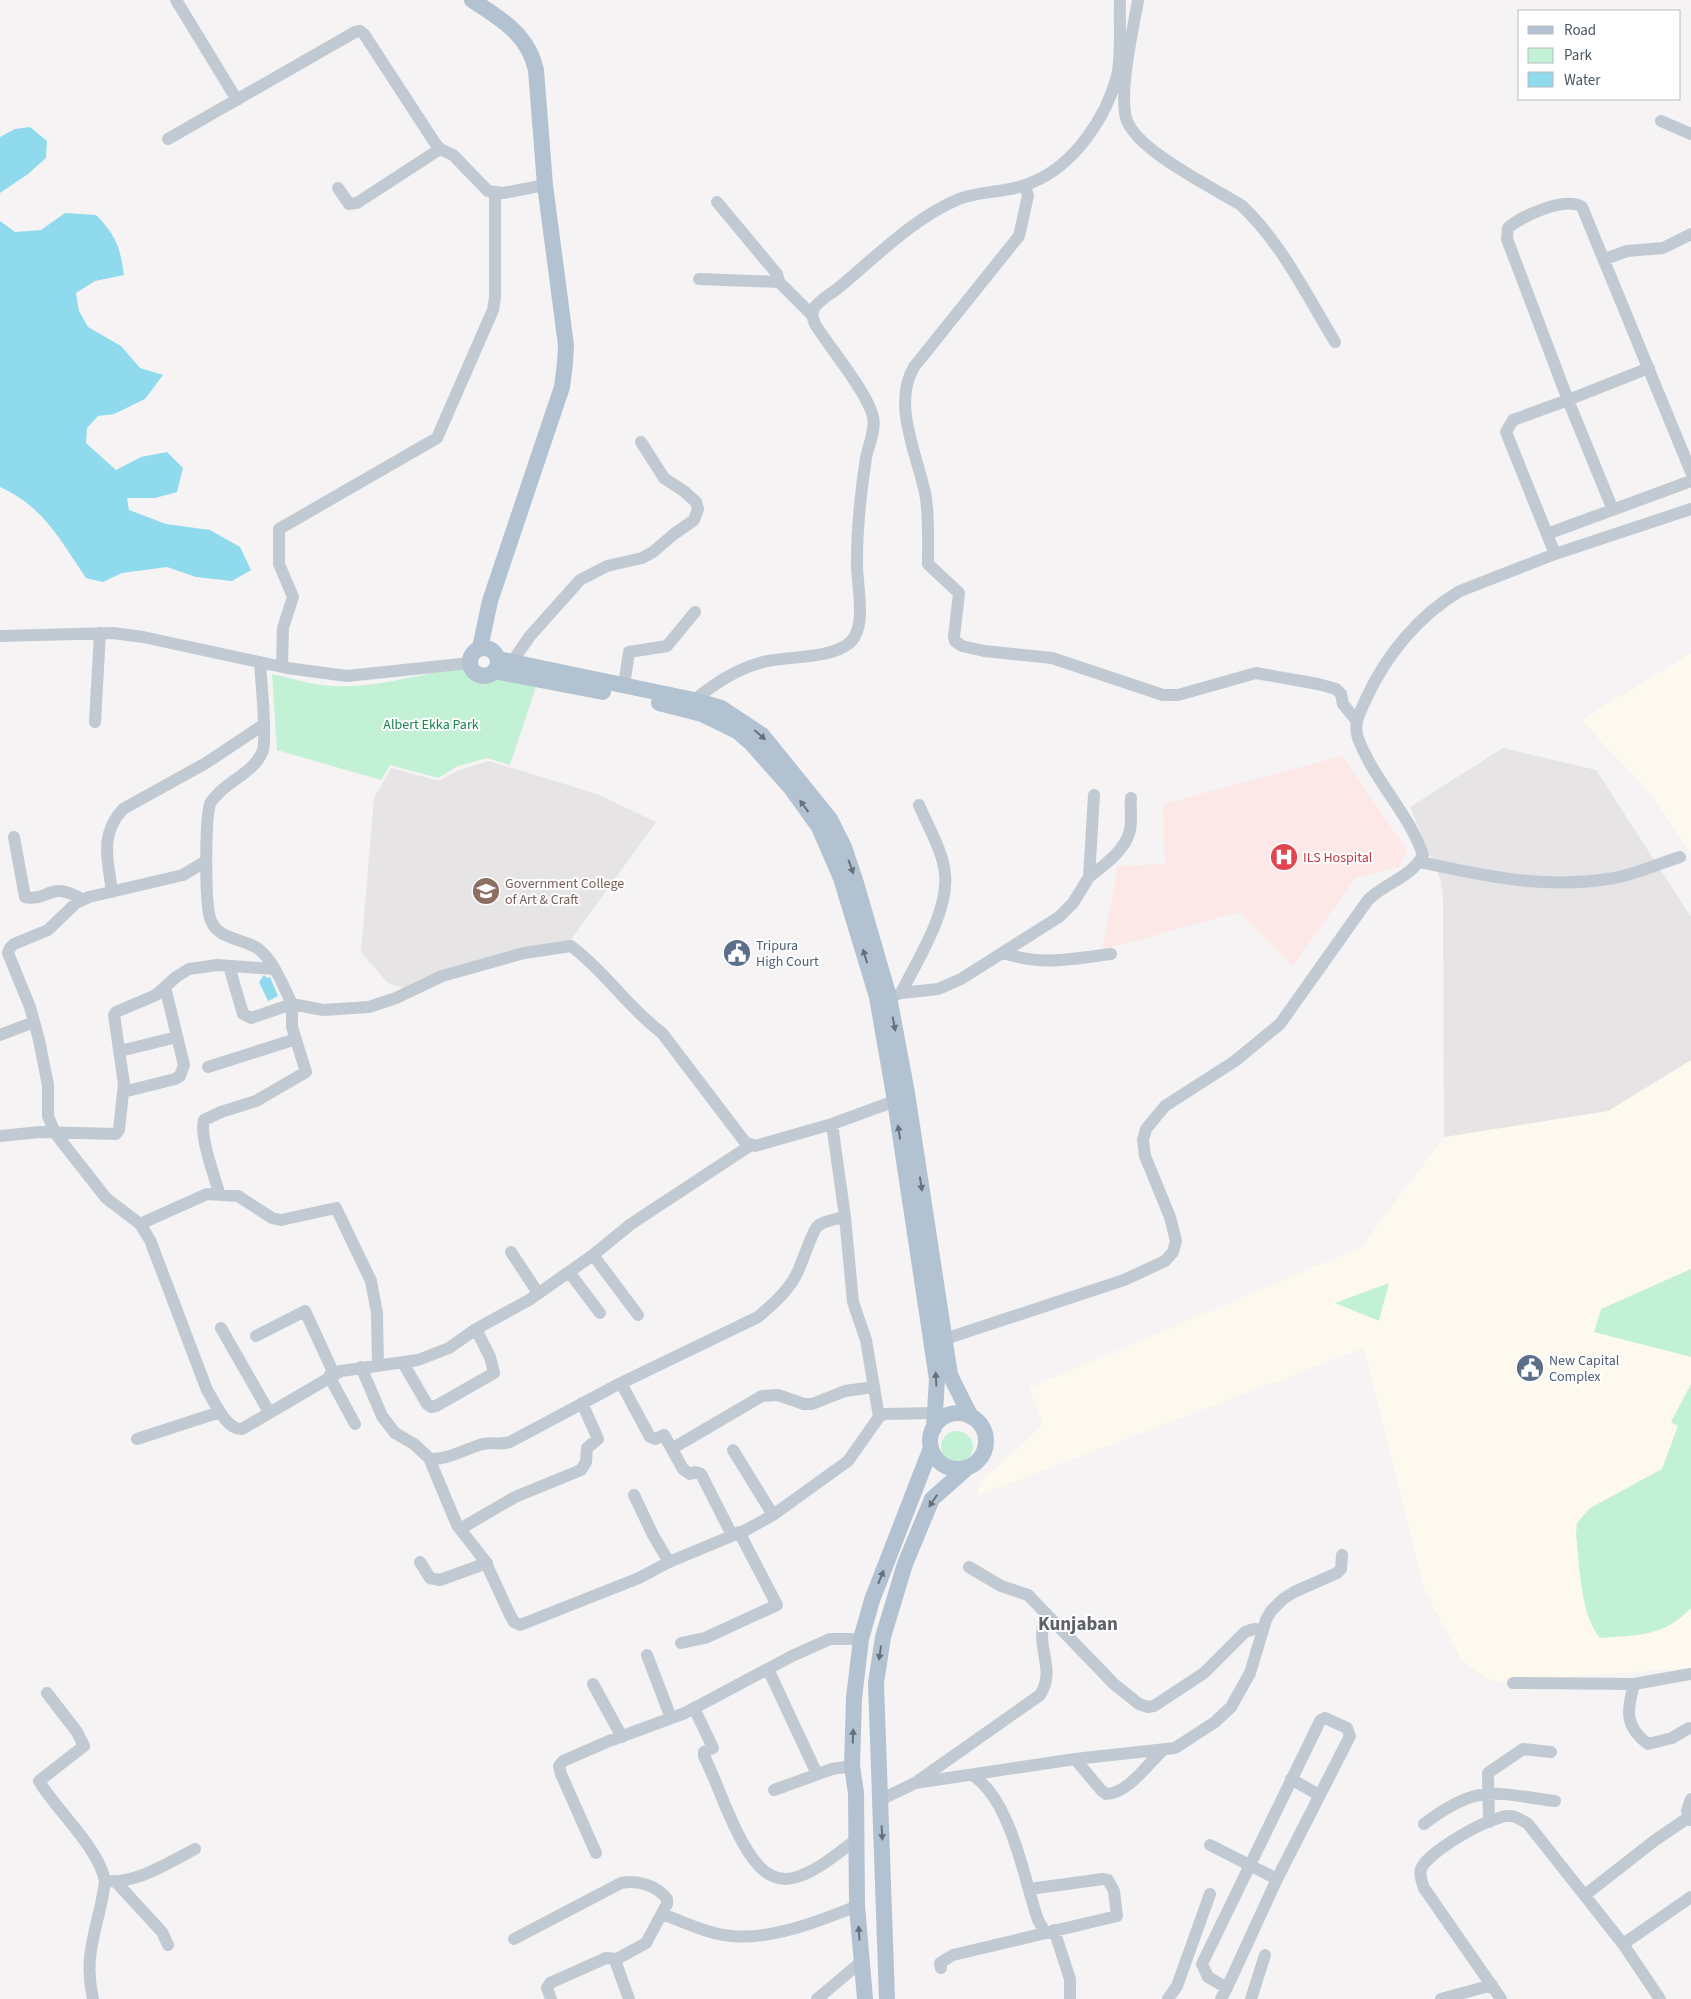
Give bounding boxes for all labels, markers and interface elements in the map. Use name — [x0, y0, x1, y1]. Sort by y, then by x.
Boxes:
legend — [1518, 10, 1681, 100]
text: Road — [1564, 20, 1596, 41]
text: Park — [1564, 45, 1593, 66]
text: Water — [1564, 70, 1601, 91]
park label: Albert Ekka Park — [383, 715, 479, 735]
one-way arrow — [753, 729, 766, 740]
one-way arrow — [799, 799, 809, 813]
hospital icon: ILS Hospital — [1269, 842, 1299, 872]
place label: ILS Hospital — [1303, 848, 1373, 868]
one-way arrow — [848, 860, 855, 875]
place label: Government College of Art & Craft — [505, 874, 624, 910]
school or university icon: Government College of Art & Craft — [471, 876, 501, 906]
place label: Tripura High Court — [756, 936, 819, 972]
public building icon: Tripura High Court — [722, 938, 752, 968]
one-way arrow — [860, 948, 868, 963]
one-way arrow — [891, 1016, 899, 1032]
one-way arrow — [895, 1124, 903, 1140]
one-way arrow — [918, 1176, 926, 1192]
place label: New Capital Complex — [1549, 1351, 1620, 1387]
public building icon: New Capital Complex — [1515, 1353, 1545, 1383]
one-way arrow — [931, 1371, 939, 1387]
one-way arrow — [928, 1494, 937, 1508]
one-way arrow — [878, 1570, 886, 1584]
district label: Kunjaban — [1038, 1611, 1118, 1638]
one-way arrow — [876, 1646, 884, 1662]
one-way arrow — [849, 1728, 857, 1744]
one-way arrow — [878, 1825, 886, 1841]
one-way arrow — [854, 1925, 862, 1941]

